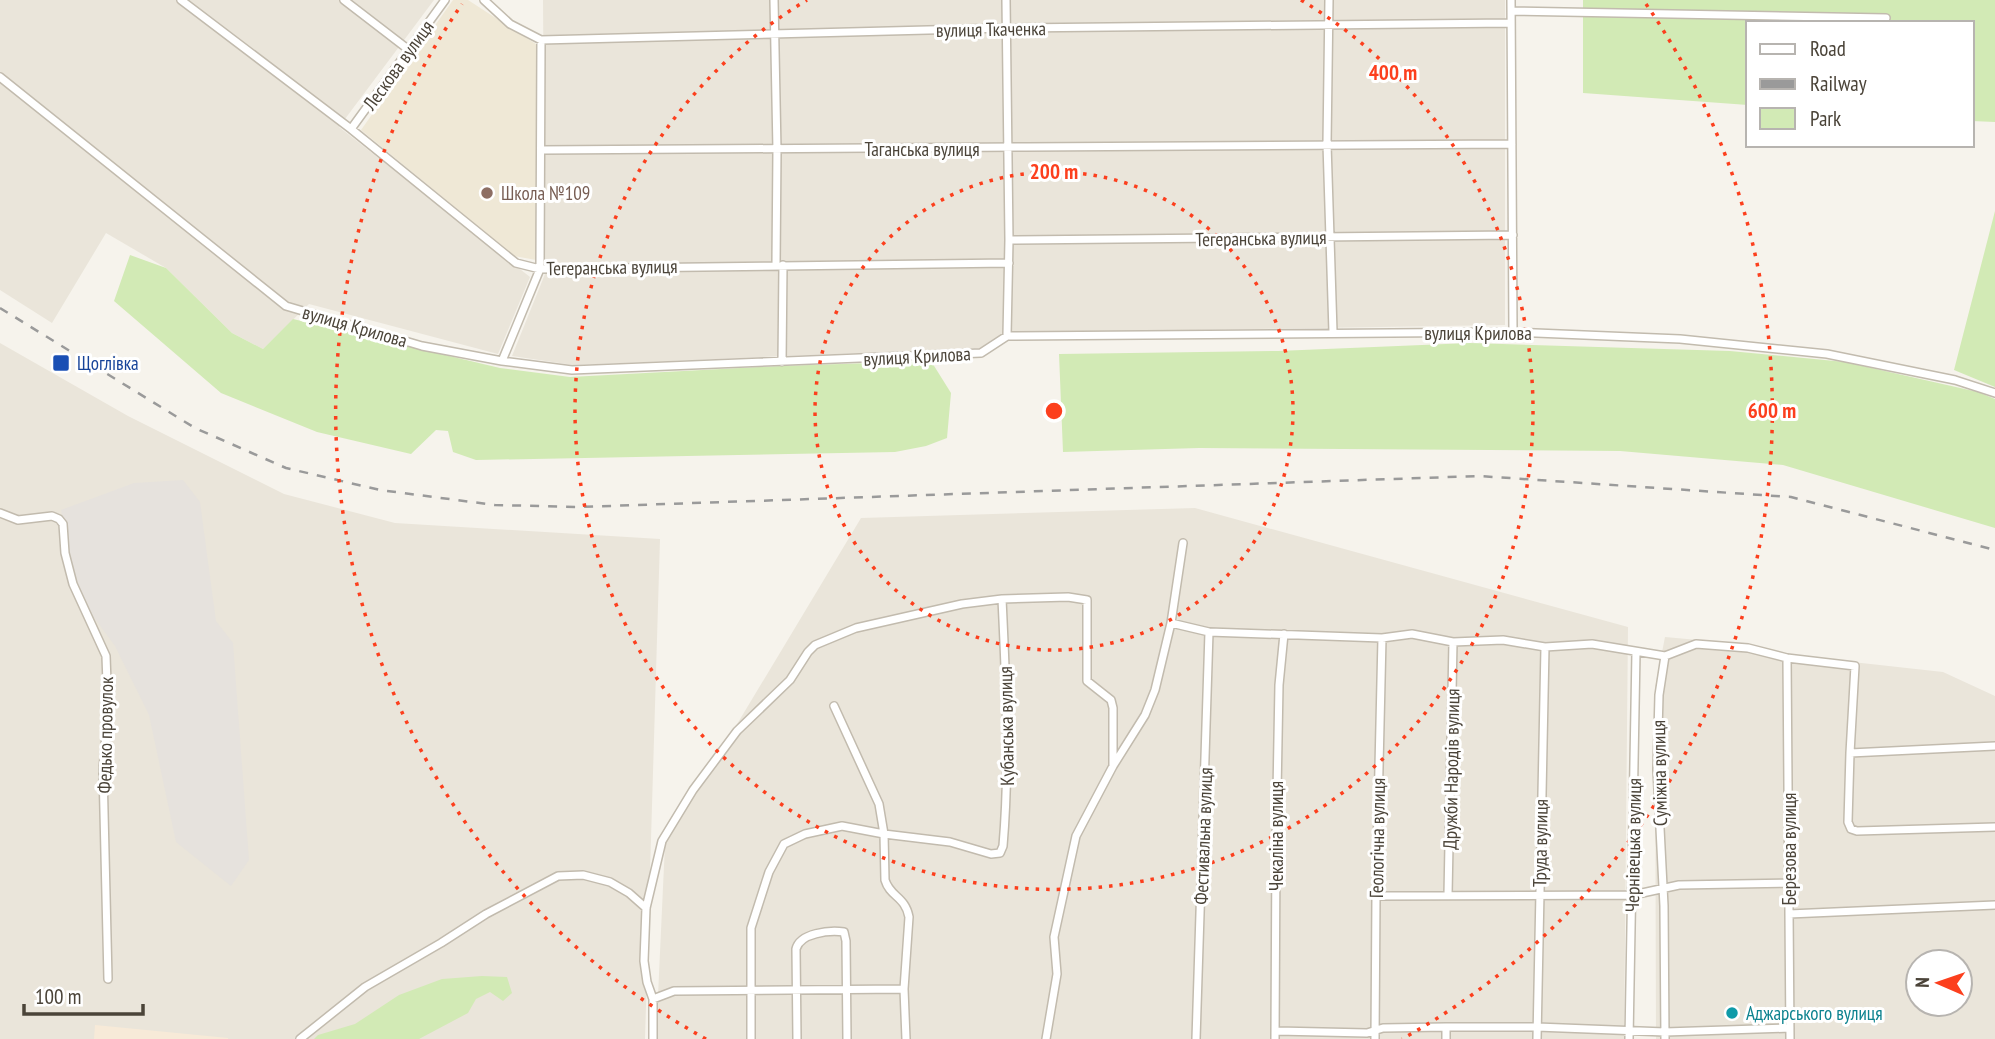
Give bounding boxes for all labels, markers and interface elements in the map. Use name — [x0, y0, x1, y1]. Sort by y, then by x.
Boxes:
street label: Лескова вулиця — [357, 15, 439, 115]
street label: вулиця Ткаченка — [936, 16, 1046, 42]
legend — [1746, 21, 1974, 147]
text: Road — [1810, 35, 1846, 62]
text: 400 m — [1369, 59, 1417, 86]
text: Railway — [1810, 70, 1867, 97]
text: Park — [1810, 105, 1841, 132]
street label: Таганська вулиця — [864, 137, 980, 161]
text: 200 m — [1030, 158, 1078, 185]
place label: Школа №109 — [501, 181, 590, 205]
marker: Школа №109 — [479, 185, 495, 201]
street label: Тегеранська вулиця — [1195, 225, 1327, 251]
street label: Тегеранська вулиця — [546, 254, 678, 280]
street label: вулиця Крилова — [300, 300, 410, 352]
street label: вулиця Крилова — [1424, 321, 1532, 345]
street label: вулиця Крилова — [863, 341, 971, 371]
place label: Щоглівка — [77, 351, 139, 375]
marker: Щоглівка — [51, 353, 71, 373]
text: 600 m — [1748, 397, 1796, 424]
centre of rings — [1042, 399, 1066, 423]
street label: Кубанська вулиця — [993, 666, 1019, 786]
street label: Федько провулок — [92, 676, 118, 794]
street label: Дружби Народів вулиця — [1438, 688, 1464, 850]
street label: Суміжна вулиця — [1646, 720, 1672, 826]
street label: Фестивальна вулиця — [1189, 767, 1217, 905]
street label: Геологічна вулиця — [1364, 778, 1390, 898]
street label: Чернівецька вулиця — [1620, 778, 1646, 912]
street label: Чекаліна вулиця — [1264, 781, 1288, 891]
street label: Березова вулиця — [1777, 793, 1801, 905]
street label: Труда вулиця — [1527, 799, 1553, 887]
north arrow — [1904, 948, 1974, 1018]
scale bar — [24, 972, 144, 1016]
text: N — [1910, 977, 1934, 988]
text: 100 m — [35, 983, 81, 1010]
place label: Аджарського вулиця — [1746, 1001, 1883, 1025]
marker: Аджарського вулиця — [1724, 1005, 1740, 1021]

